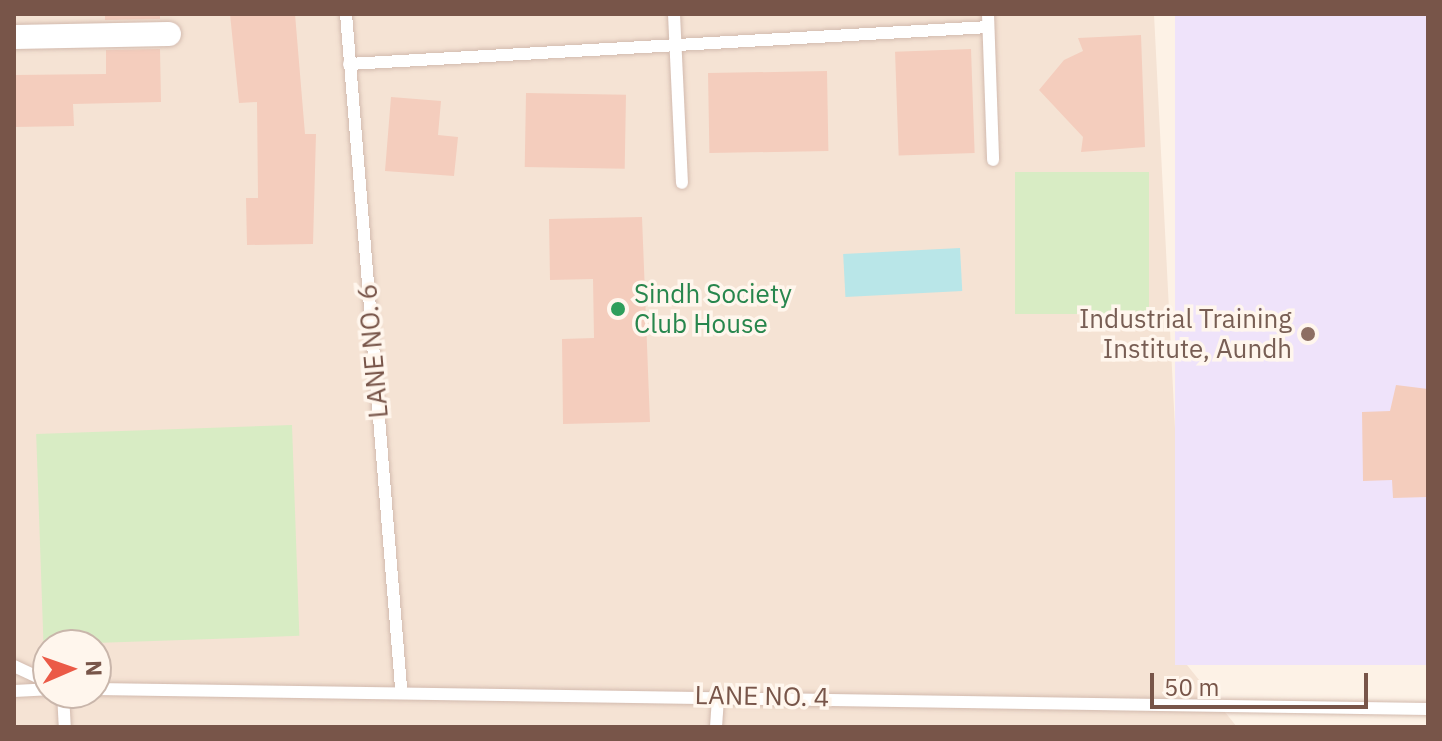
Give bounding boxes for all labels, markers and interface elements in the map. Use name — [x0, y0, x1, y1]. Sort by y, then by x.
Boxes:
place label: Sindh Society Club House — [634, 278, 792, 340]
street label: LANE NO. 6 — [352, 283, 394, 419]
marker: Sindh Society Club House — [609, 300, 627, 318]
place label: Industrial Training Institute, Aundh — [1079, 303, 1292, 364]
marker: Industrial Training Institute, Aundh — [1299, 325, 1317, 343]
north arrow — [32, 629, 112, 709]
scale bar — [1154, 657, 1372, 707]
text: N — [80, 660, 109, 677]
text: 50 m — [1164, 671, 1219, 703]
street label: LANE NO. 4 — [694, 679, 830, 713]

